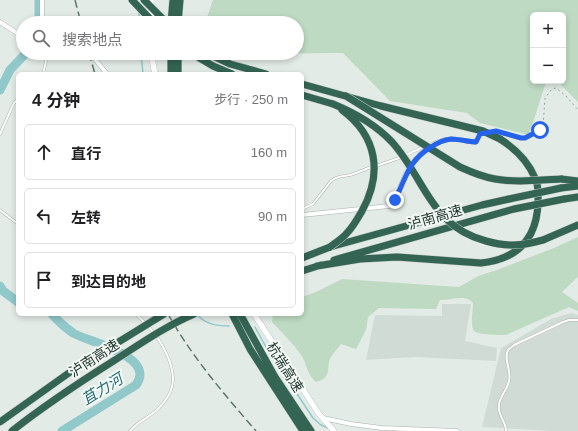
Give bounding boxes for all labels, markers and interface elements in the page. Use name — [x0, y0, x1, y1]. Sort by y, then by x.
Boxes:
map controls — [530, 12, 566, 84]
button: + — [530, 12, 566, 48]
search box — [16, 16, 304, 60]
icon: search — [30, 27, 52, 49]
text: 搜索地点 — [62, 31, 122, 48]
button: − — [530, 48, 566, 84]
text: 4 分钟 — [32, 91, 80, 110]
text: 步行 · 250 m — [214, 92, 288, 107]
route start — [531, 121, 549, 139]
icon: ahead — [33, 141, 55, 163]
text: 直行 — [71, 145, 101, 162]
text: 160 m — [251, 145, 287, 160]
route end — [386, 191, 404, 209]
street label: 泸南高速 — [406, 202, 464, 232]
icon: left — [33, 205, 55, 227]
text: 左转 — [71, 209, 101, 226]
text: 90 m — [258, 209, 287, 224]
icon: arrive — [33, 269, 55, 291]
text: 到达目的地 — [71, 273, 146, 290]
street label: 泸南高速 — [66, 336, 122, 380]
street label: 杭瑞高速 — [263, 339, 307, 395]
water label: 苴力河 — [78, 368, 128, 408]

